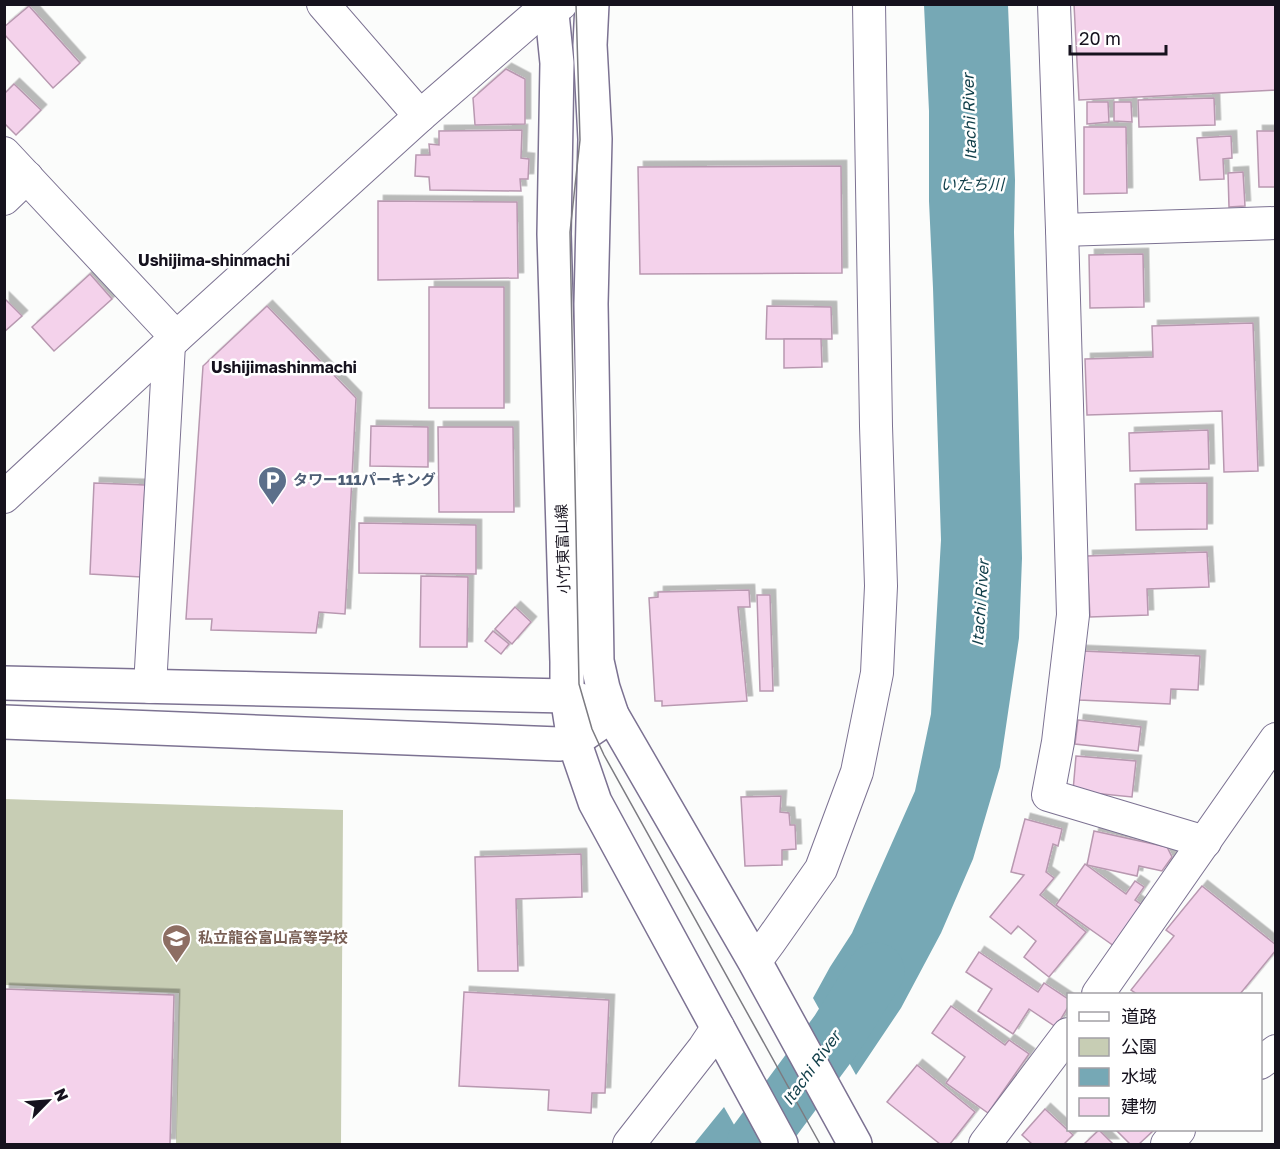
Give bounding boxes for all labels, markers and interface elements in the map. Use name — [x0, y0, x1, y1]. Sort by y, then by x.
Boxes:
scale bar — [1070, 18, 1166, 56]
text: 20 m — [1079, 27, 1121, 49]
water label: Itachi River — [957, 71, 981, 161]
water label: いたち川 — [940, 174, 1006, 194]
district label: Ushijima-shinmachi — [138, 250, 290, 270]
district label: Ushijimashinmachi — [211, 357, 357, 377]
parking icon: タワー111パーキング — [256, 464, 288, 506]
place label: タワー111パーキング — [293, 470, 436, 488]
street label: 小竹東富山線 — [551, 504, 573, 594]
water label: Itachi River — [967, 556, 993, 647]
school or university icon: 私立龍谷富山高等学校 — [161, 922, 193, 964]
place label: 私立龍谷富山高等学校 — [198, 928, 348, 946]
legend — [1067, 993, 1262, 1131]
text: 道路 — [1121, 1005, 1157, 1027]
water label: Itachi River — [777, 1025, 846, 1109]
text: 公園 — [1121, 1035, 1157, 1057]
text: 水域 — [1121, 1065, 1157, 1087]
north arrow — [18, 1071, 78, 1131]
text: N — [50, 1085, 73, 1104]
text: 建物 — [1121, 1095, 1157, 1117]

